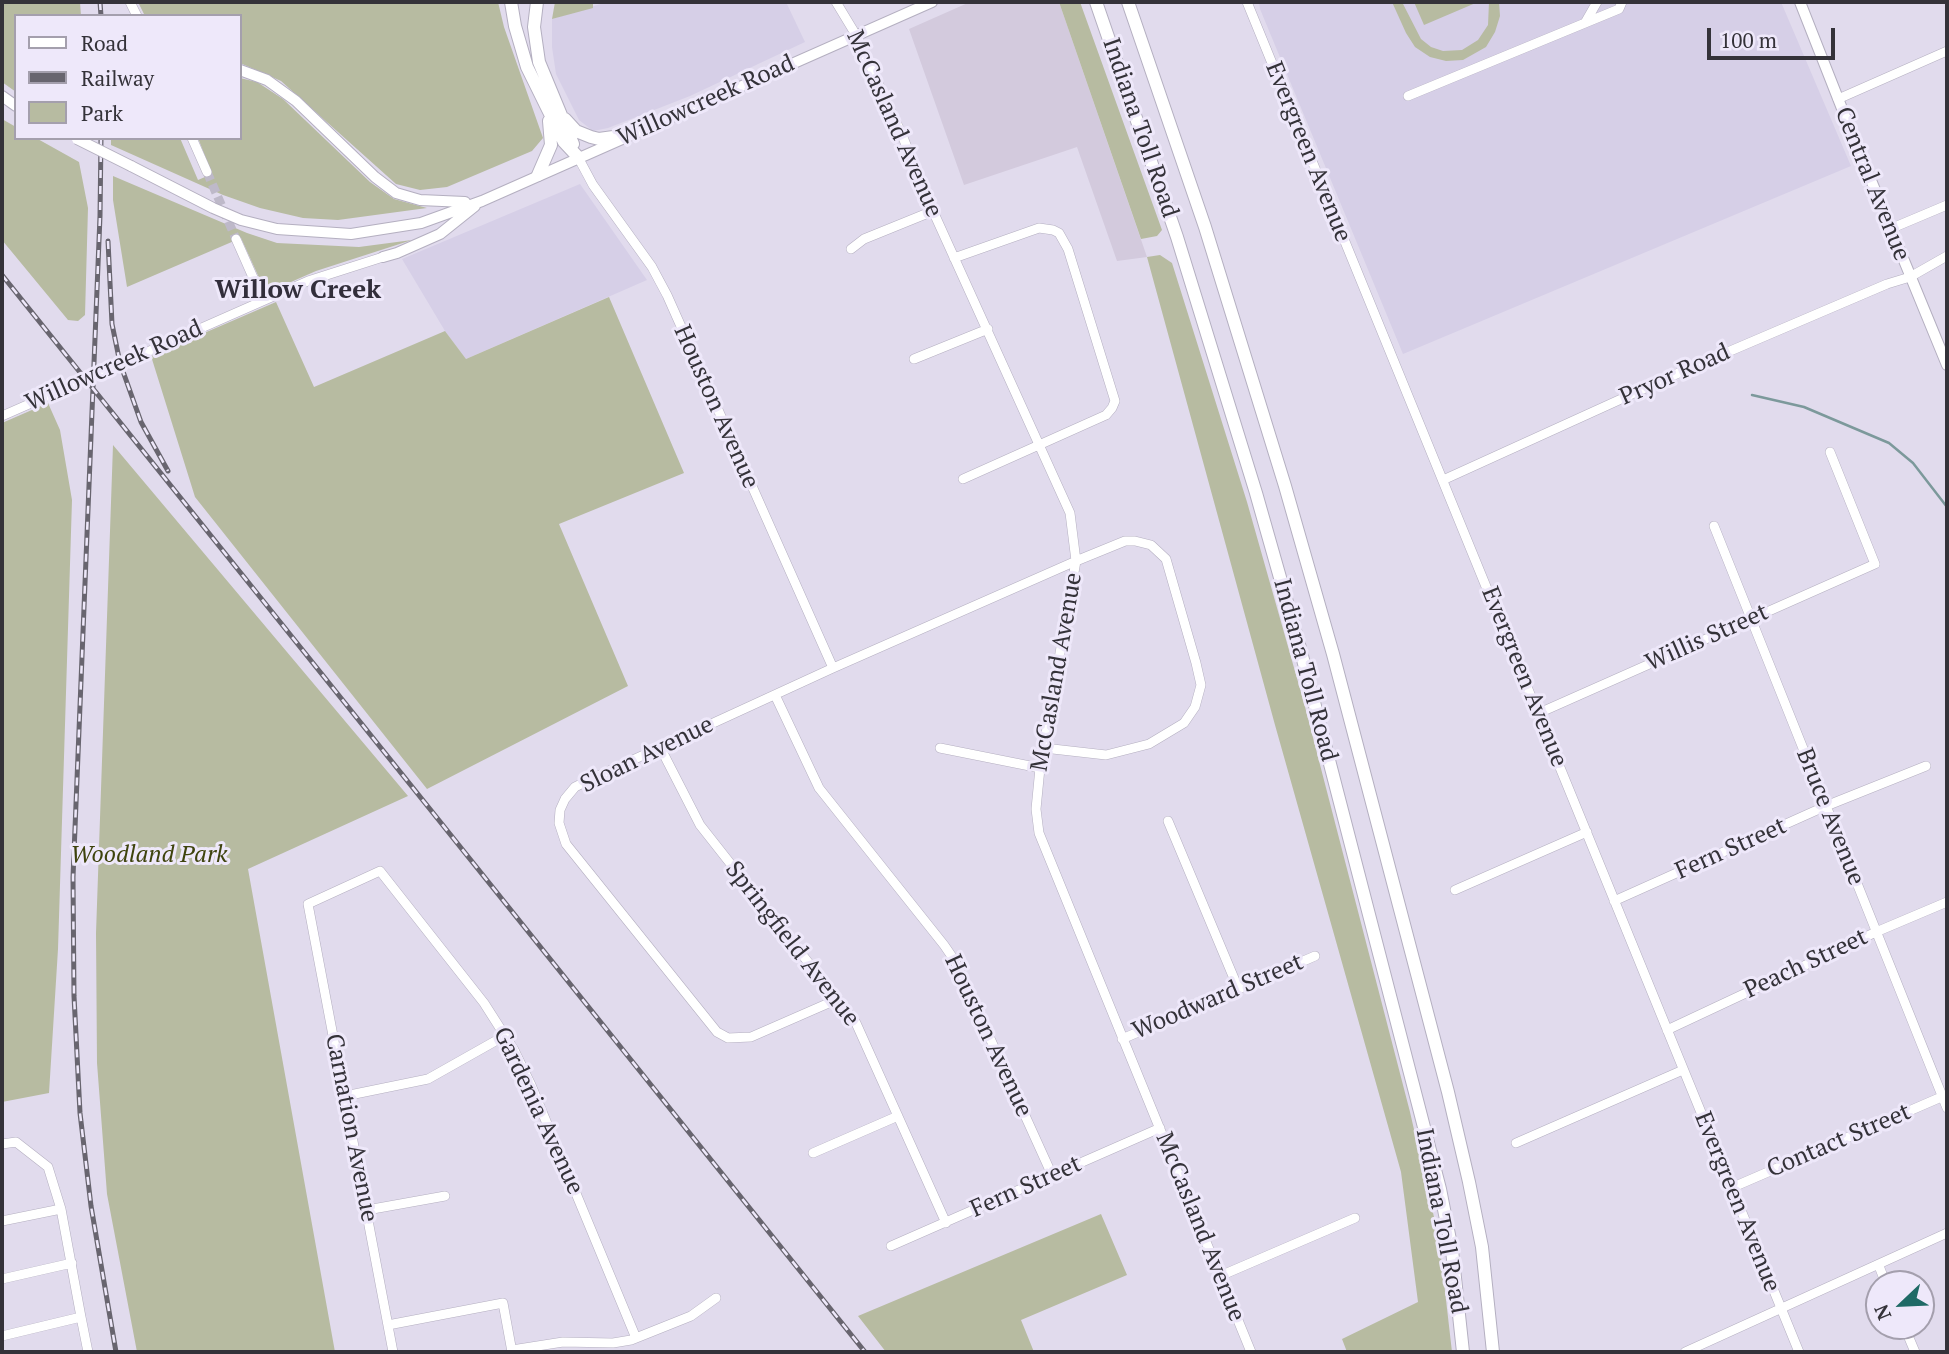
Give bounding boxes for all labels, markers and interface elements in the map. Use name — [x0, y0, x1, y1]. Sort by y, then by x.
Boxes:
legend — [14, 14, 242, 140]
scale bar — [1711, 14, 1839, 58]
street label: McCasland Avenue — [840, 26, 948, 222]
text: 100 m — [1720, 26, 1777, 54]
text: Road — [81, 29, 128, 57]
street label: Indiana Toll Road — [1096, 34, 1184, 222]
street label: Willowcreek Road — [613, 49, 799, 153]
street label: Evergreen Avenue — [1259, 58, 1357, 246]
text: Railway — [81, 64, 154, 92]
text: Park — [81, 99, 123, 127]
street label: Central Avenue — [1828, 103, 1916, 265]
district label: Willow Creek — [215, 275, 381, 307]
street label: Willowcreek Road — [21, 314, 207, 418]
street label: Houston Avenue — [667, 321, 765, 493]
street label: Pryor Road — [1615, 338, 1735, 412]
street label: McCasland Avenue — [1025, 570, 1089, 774]
street label: Indiana Toll Road — [1267, 575, 1343, 765]
street label: Evergreen Avenue — [1475, 583, 1573, 771]
street label: Willis Street — [1641, 598, 1773, 678]
street label: Sloan Avenue — [576, 710, 718, 800]
street label: Bruce Avenue — [1789, 744, 1871, 890]
street label: Fern Street — [1671, 812, 1791, 886]
park label: Woodland Park — [70, 841, 228, 869]
street label: Springfield Avenue — [719, 856, 865, 1032]
street label: Peach Street — [1740, 923, 1872, 1005]
street label: Woodward Street — [1128, 948, 1308, 1046]
street label: Houston Avenue — [938, 950, 1038, 1122]
street label: Gardenia Avenue — [487, 1023, 589, 1199]
street label: Carnation Avenue — [319, 1031, 383, 1225]
street label: Contact Street — [1763, 1098, 1915, 1184]
street label: Evergreen Avenue — [1688, 1108, 1786, 1296]
street label: Indiana Toll Road — [1409, 1126, 1473, 1316]
street label: McCasland Avenue — [1149, 1128, 1251, 1326]
street label: Fern Street — [966, 1150, 1086, 1224]
north arrow — [1865, 1270, 1935, 1340]
text: N — [1868, 1301, 1896, 1324]

